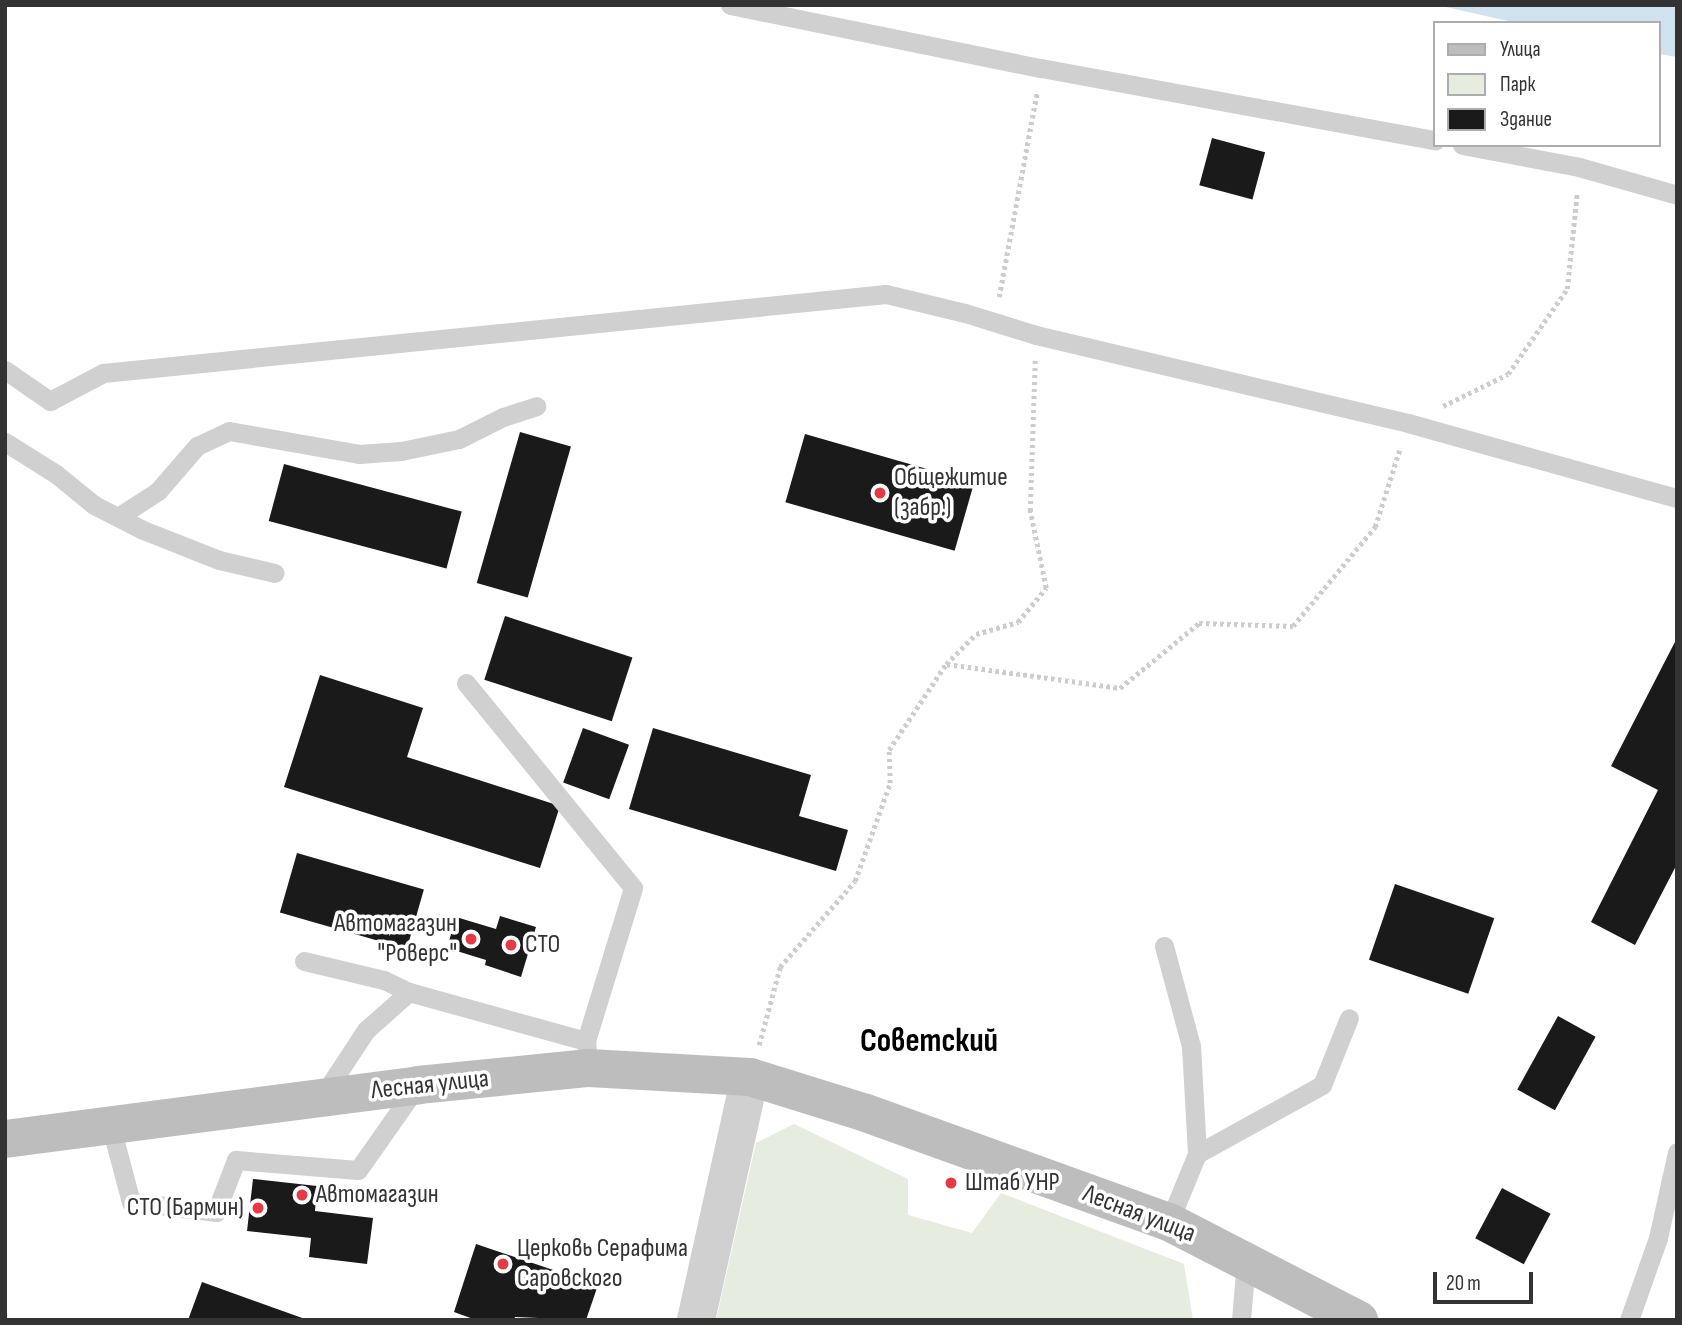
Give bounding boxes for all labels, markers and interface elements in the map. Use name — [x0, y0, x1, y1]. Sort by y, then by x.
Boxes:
legend — [1434, 21, 1661, 147]
text: Улица — [1500, 37, 1541, 62]
text: Парк — [1500, 72, 1535, 97]
text: Здание — [1500, 107, 1552, 132]
place label: Общежитие (забр.) — [894, 462, 1008, 524]
marker: Общежитие (забр.) — [872, 485, 888, 501]
place label: Автомагазин "Роверс" — [334, 908, 457, 970]
place label: СТО — [525, 929, 560, 961]
marker: Автомагазин "Роверс" — [463, 931, 479, 947]
marker: СТО — [503, 937, 519, 953]
district label: Советский — [860, 1022, 998, 1062]
street label: Лесная улица — [370, 1063, 490, 1107]
place label: Штаб УНР — [965, 1167, 1060, 1199]
marker: Штаб УНР — [943, 1175, 959, 1191]
street label: Лесная улица — [1078, 1178, 1200, 1250]
place label: Автомагазин — [316, 1179, 439, 1211]
marker: Автомагазин — [294, 1187, 310, 1203]
place label: СТО (Бармин) — [127, 1192, 244, 1224]
marker: СТО (Бармин) — [250, 1200, 266, 1216]
place label: Церковь Серафима Саровского — [517, 1233, 688, 1294]
marker: Церковь Серафима Саровского — [495, 1256, 511, 1272]
scale bar — [1437, 1258, 1537, 1302]
text: 20 m — [1446, 1271, 1481, 1296]

